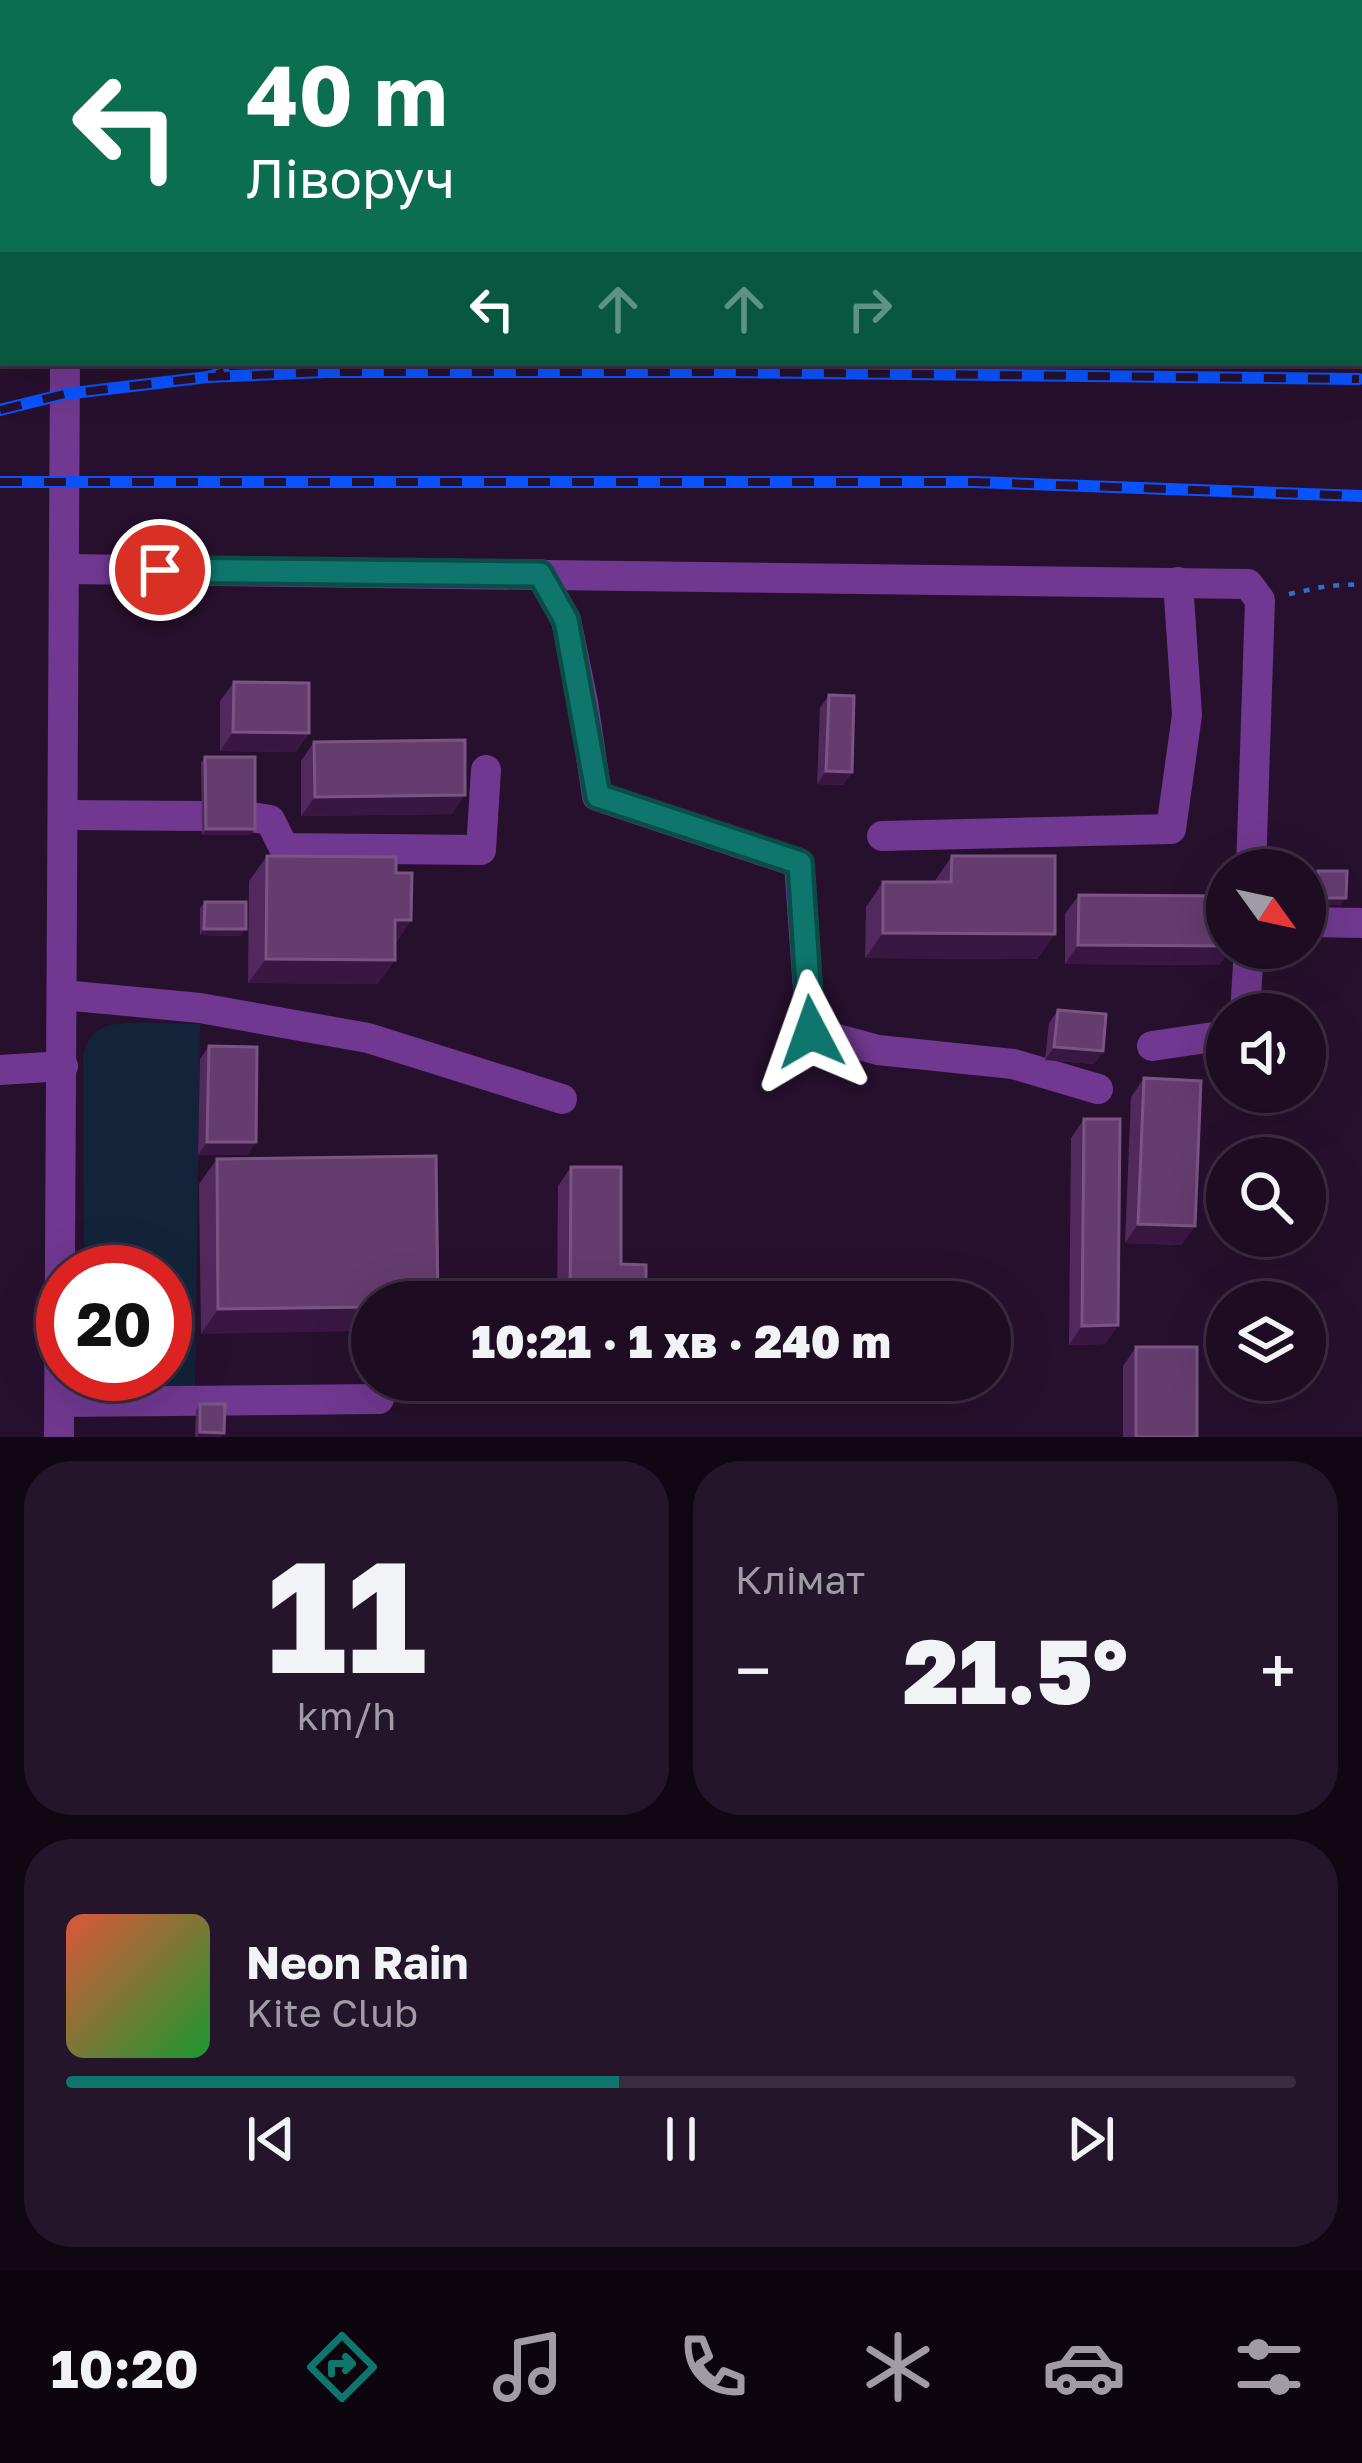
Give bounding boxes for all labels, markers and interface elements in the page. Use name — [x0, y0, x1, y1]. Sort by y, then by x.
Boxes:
text: 40 m — [246, 44, 448, 144]
icon: left — [48, 48, 204, 204]
text: Ліворуч — [246, 145, 455, 210]
icon: left — [459, 276, 525, 342]
icon: ahead — [585, 276, 651, 342]
icon: ahead — [711, 276, 777, 342]
icon: right — [837, 276, 903, 342]
pin — [109, 519, 211, 621]
icon: arrive — [127, 537, 193, 603]
north arrow — [1206, 849, 1326, 969]
map controls — [1206, 849, 1326, 1401]
position arrow — [748, 969, 874, 1095]
button: sound — [1206, 993, 1326, 1113]
button: search — [1206, 1137, 1326, 1257]
speed limit sign: 20 — [36, 1245, 192, 1401]
button: layers — [1206, 1281, 1326, 1401]
text: 10:21 · 1 хв · 240 m — [471, 1314, 891, 1368]
text: 11 — [266, 1520, 427, 1707]
text: Клімат — [735, 1556, 865, 1603]
text: 21.5° — [903, 1616, 1128, 1724]
text: − — [735, 1630, 771, 1710]
text: + — [1260, 1630, 1296, 1710]
text: km/h — [297, 1692, 396, 1739]
text: Neon Rain — [246, 1935, 469, 1989]
text: Kite Club — [246, 1989, 418, 2036]
icon: previous — [238, 2106, 304, 2172]
icon: pause — [648, 2106, 714, 2172]
icon: next — [1058, 2106, 1124, 2172]
icon: directions — [300, 2325, 384, 2409]
icon: music — [486, 2325, 570, 2409]
icon: phone — [671, 2325, 755, 2409]
icon: climate — [856, 2325, 940, 2409]
icon: car — [1042, 2325, 1126, 2409]
icon: filters — [1227, 2325, 1311, 2409]
text: 10:20 — [51, 2335, 199, 2400]

